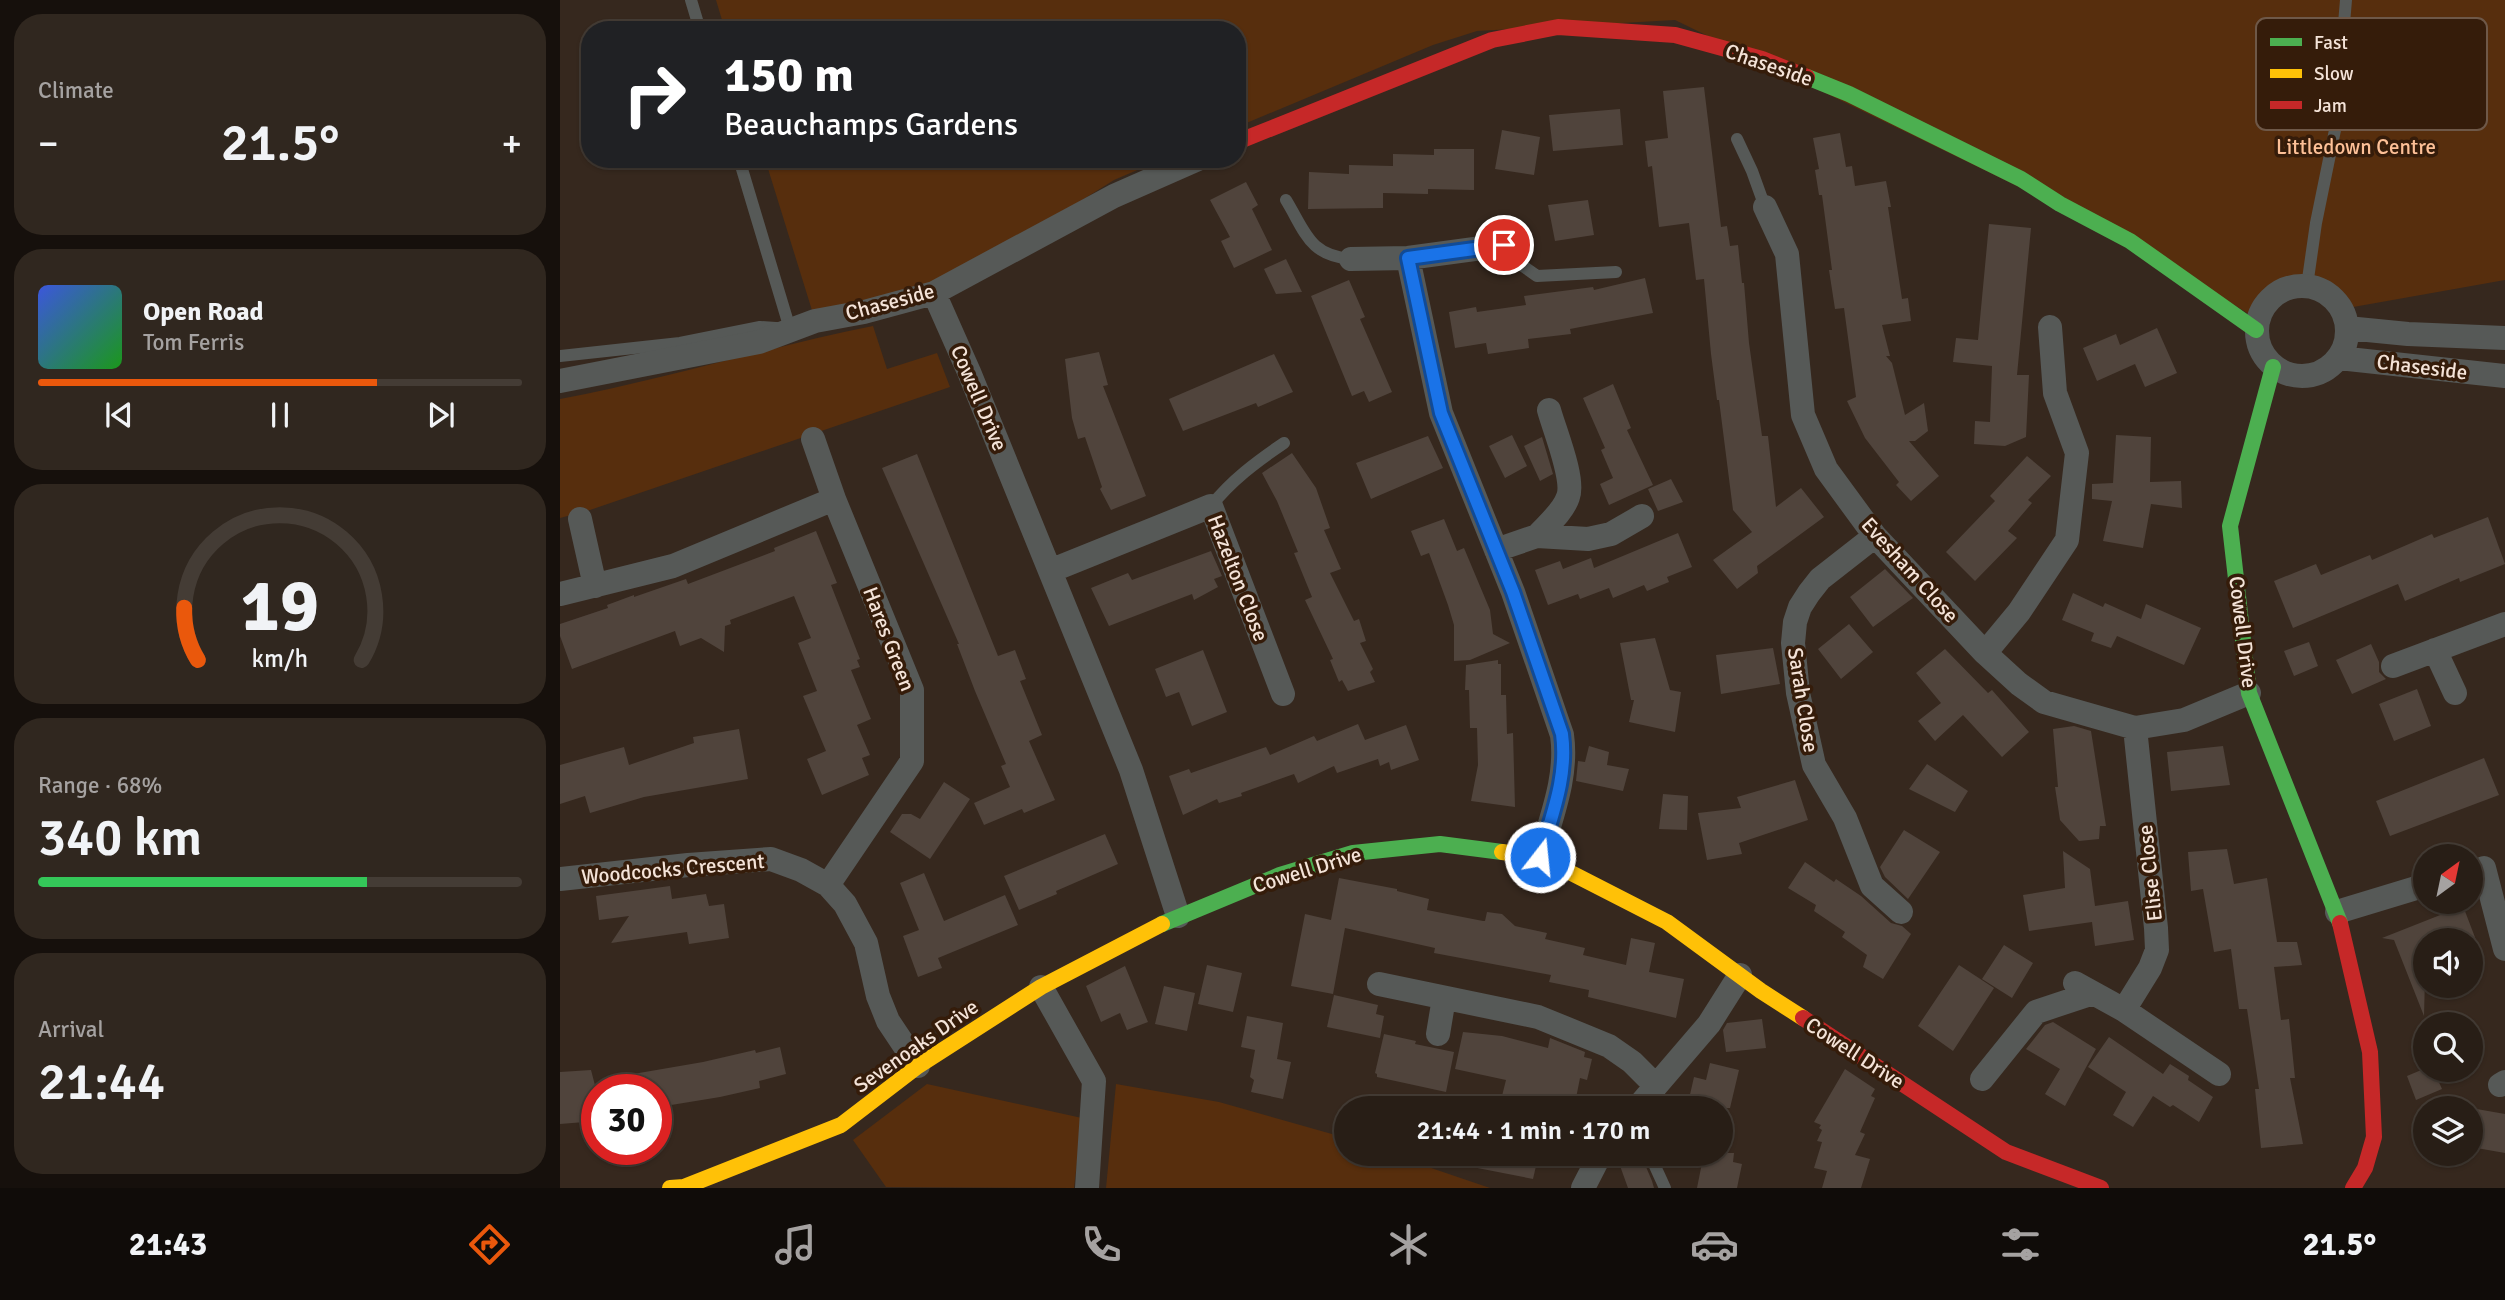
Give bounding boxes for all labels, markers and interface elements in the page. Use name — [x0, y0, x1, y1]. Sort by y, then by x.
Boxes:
legend — [2256, 18, 2487, 130]
text: Fast — [2314, 31, 2348, 55]
street label: Chaseside — [1722, 38, 1816, 92]
text: 150 m — [724, 45, 854, 105]
icon: right — [609, 49, 700, 140]
text: Slow — [2314, 62, 2354, 86]
text: Climate — [38, 76, 114, 105]
text: Jam — [2314, 94, 2347, 118]
text: Beauchamps Gardens — [724, 105, 1018, 144]
text: 21.5° — [221, 111, 339, 175]
text: − — [38, 120, 59, 167]
text: + — [501, 120, 522, 167]
park label: Littledown Centre — [2276, 134, 2436, 160]
pin — [1474, 215, 1534, 275]
icon: arrive — [1485, 226, 1523, 264]
street label: Chaseside — [843, 278, 937, 326]
text: Open Road — [143, 296, 264, 328]
text: Tom Ferris — [143, 328, 244, 357]
street label: Cowell Drive — [945, 341, 1013, 455]
street label: Chaseside — [2375, 349, 2469, 385]
icon: previous — [100, 396, 138, 434]
icon: pause — [261, 396, 299, 434]
icon: next — [422, 396, 460, 434]
street label: Hazelton Close — [1202, 511, 1274, 645]
street label: Evesham Close — [1856, 512, 1964, 628]
text: 19 — [241, 562, 319, 651]
street label: Cowell Drive — [2223, 575, 2263, 689]
street label: Hares Green — [857, 583, 921, 695]
text: km/h — [252, 643, 308, 674]
street label: Sarah Close — [1782, 646, 1824, 754]
text: Range · 68% — [38, 771, 162, 800]
text: 340 km — [38, 806, 202, 870]
position arrow — [1503, 820, 1577, 894]
street label: Elise Close — [2132, 823, 2168, 923]
street label: Cowell Drive — [1249, 841, 1365, 899]
north arrow — [2413, 844, 2483, 914]
map controls — [2413, 844, 2483, 1166]
street label: Woodcocks Crescent — [580, 848, 766, 890]
button: sound — [2413, 928, 2483, 998]
street label: Sevenoaks Drive — [849, 993, 983, 1099]
street label: Cowell Drive — [1801, 1012, 1909, 1094]
button: search — [2413, 1012, 2483, 1082]
text: Arrival — [38, 1015, 104, 1044]
text: 21:44 — [38, 1050, 165, 1114]
speed limit sign: 30 — [581, 1074, 672, 1165]
button: layers — [2413, 1096, 2483, 1166]
text: 21:44 · 1 min · 170 m — [1417, 1115, 1650, 1147]
icon: directions — [465, 1220, 514, 1269]
icon: music — [771, 1220, 820, 1269]
icon: phone — [1077, 1220, 1126, 1269]
icon: climate — [1384, 1220, 1433, 1269]
icon: car — [1690, 1220, 1739, 1269]
icon: filters — [1996, 1220, 2045, 1269]
text: 21:43 — [129, 1225, 207, 1264]
text: 21.5° — [2303, 1225, 2376, 1264]

